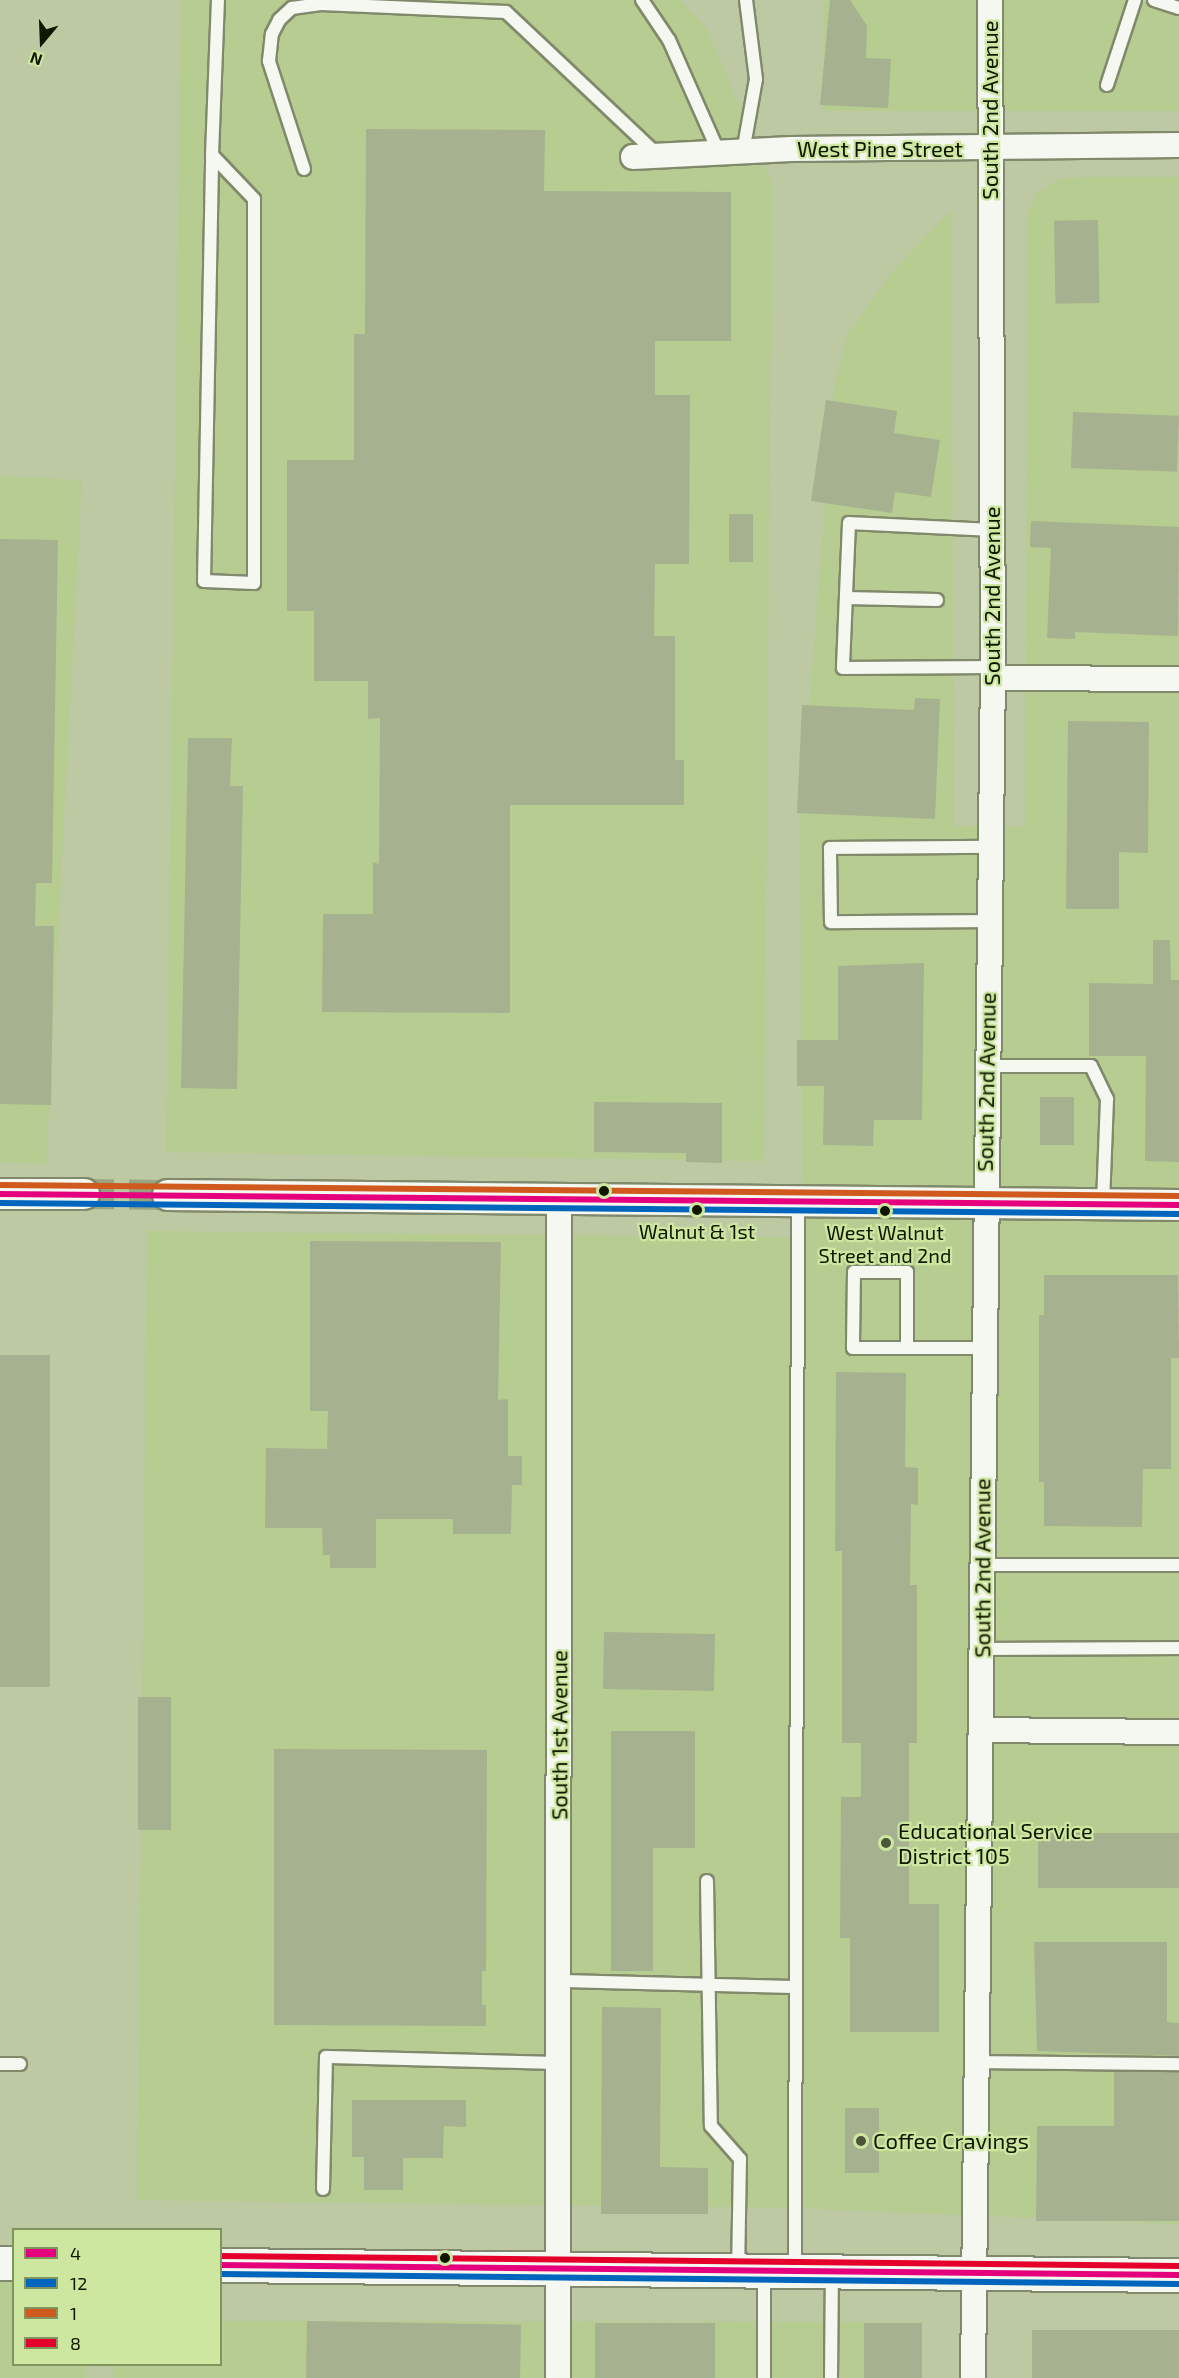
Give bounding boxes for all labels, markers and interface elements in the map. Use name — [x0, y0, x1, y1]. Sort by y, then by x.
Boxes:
north arrow — [12, 12, 72, 72]
street label: South 2nd Avenue — [977, 20, 1003, 200]
text: N — [27, 49, 45, 70]
street label: West Pine Street — [797, 136, 963, 162]
street label: South 2nd Avenue — [979, 506, 1005, 686]
street label: South 2nd Avenue — [971, 992, 1001, 1172]
unlabelled marker — [598, 1185, 610, 1197]
marker: Walnut & 1st — [691, 1204, 703, 1216]
marker: West Walnut Street and 2nd — [879, 1205, 891, 1217]
place label: Walnut & 1st — [639, 1219, 755, 1243]
place label: West Walnut Street and 2nd — [819, 1220, 951, 1267]
street label: South 2nd Avenue — [969, 1478, 995, 1658]
street label: South 1st Avenue — [546, 1650, 572, 1820]
place label: Educational Service District 105 — [898, 1817, 1093, 1868]
marker: Educational Service District 105 — [879, 1836, 893, 1850]
place label: Coffee Cravings — [873, 2128, 1029, 2154]
marker: Coffee Cravings — [854, 2134, 868, 2148]
legend — [12, 2228, 222, 2366]
text: 4 — [70, 2242, 81, 2264]
unlabelled marker — [439, 2252, 451, 2264]
text: 12 — [70, 2272, 87, 2294]
text: 1 — [70, 2302, 77, 2324]
text: 8 — [70, 2332, 81, 2354]

